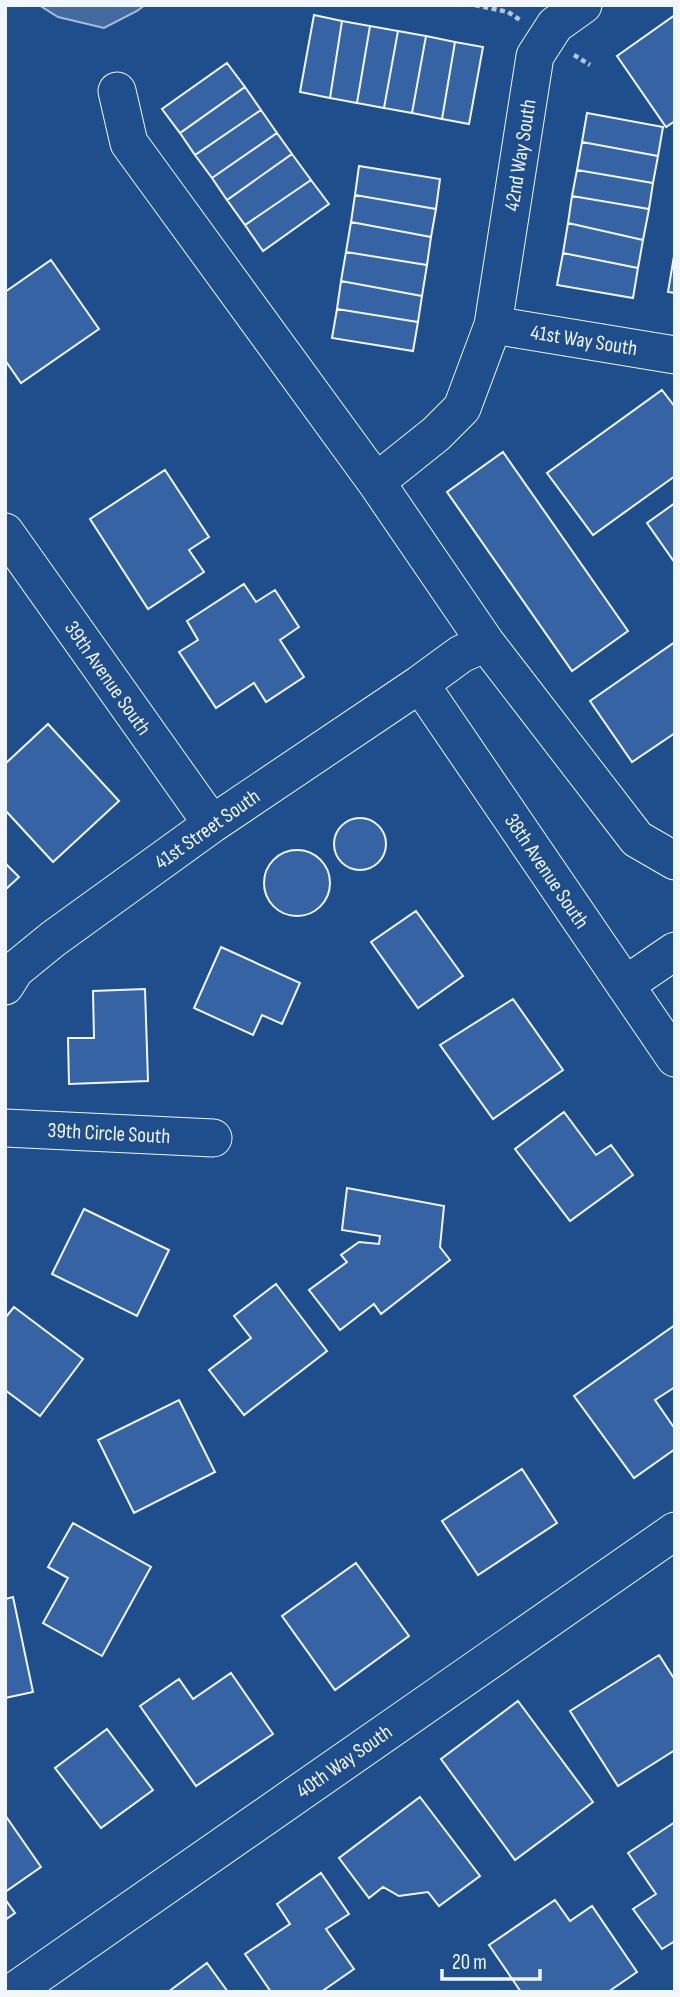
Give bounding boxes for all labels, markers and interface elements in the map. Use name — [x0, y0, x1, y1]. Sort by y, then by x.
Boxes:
street label: 42nd Way South — [499, 97, 542, 213]
street label: 41st Way South — [529, 320, 639, 361]
street label: 39th Avenue South — [59, 616, 156, 740]
street label: 41st Street South — [150, 784, 265, 875]
street label: 38th Avenue South — [499, 809, 594, 934]
street label: 39th Circle South — [47, 1118, 171, 1149]
street label: 40th Way South — [292, 1719, 397, 1804]
scale bar — [442, 1938, 540, 1982]
text: 20 m — [452, 1950, 487, 1975]

